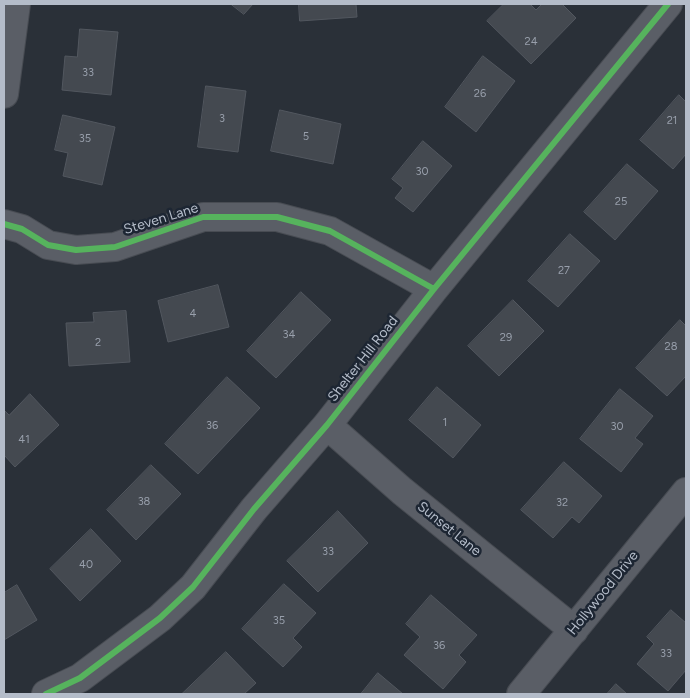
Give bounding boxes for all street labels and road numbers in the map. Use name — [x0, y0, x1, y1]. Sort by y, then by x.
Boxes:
street label: Steven Lane — [122, 200, 200, 238]
street label: Shelter Hill Road — [324, 313, 402, 405]
street label: Sunset Lane — [414, 498, 484, 560]
street label: Hollywood Drive — [564, 548, 642, 638]

